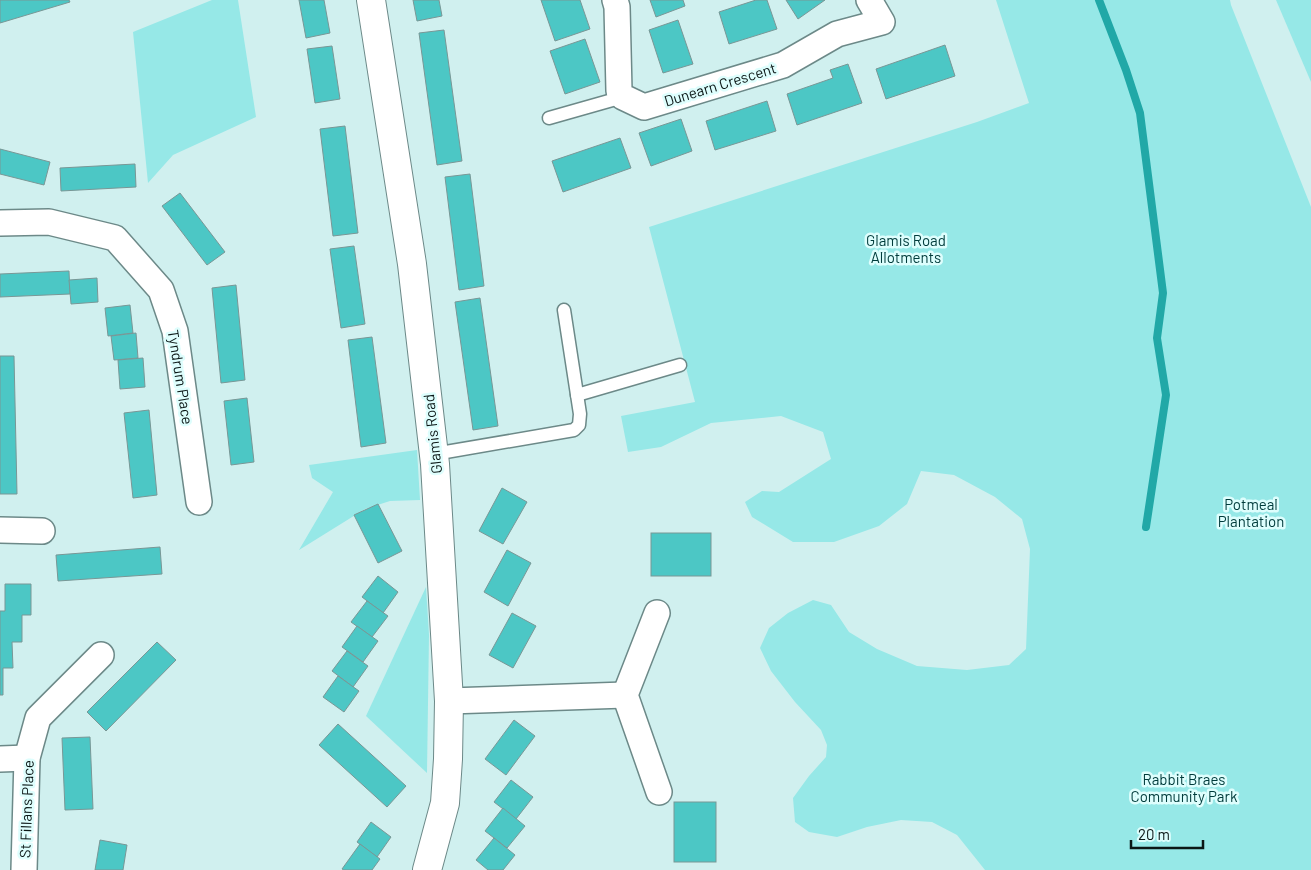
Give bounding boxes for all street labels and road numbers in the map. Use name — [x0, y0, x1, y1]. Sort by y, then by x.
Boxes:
street label: Dunearn Crescent — [662, 58, 778, 110]
street label: Tyndrum Place — [165, 328, 197, 426]
street label: Glamis Road — [419, 393, 445, 475]
street label: St Fillans Place — [15, 760, 37, 858]

